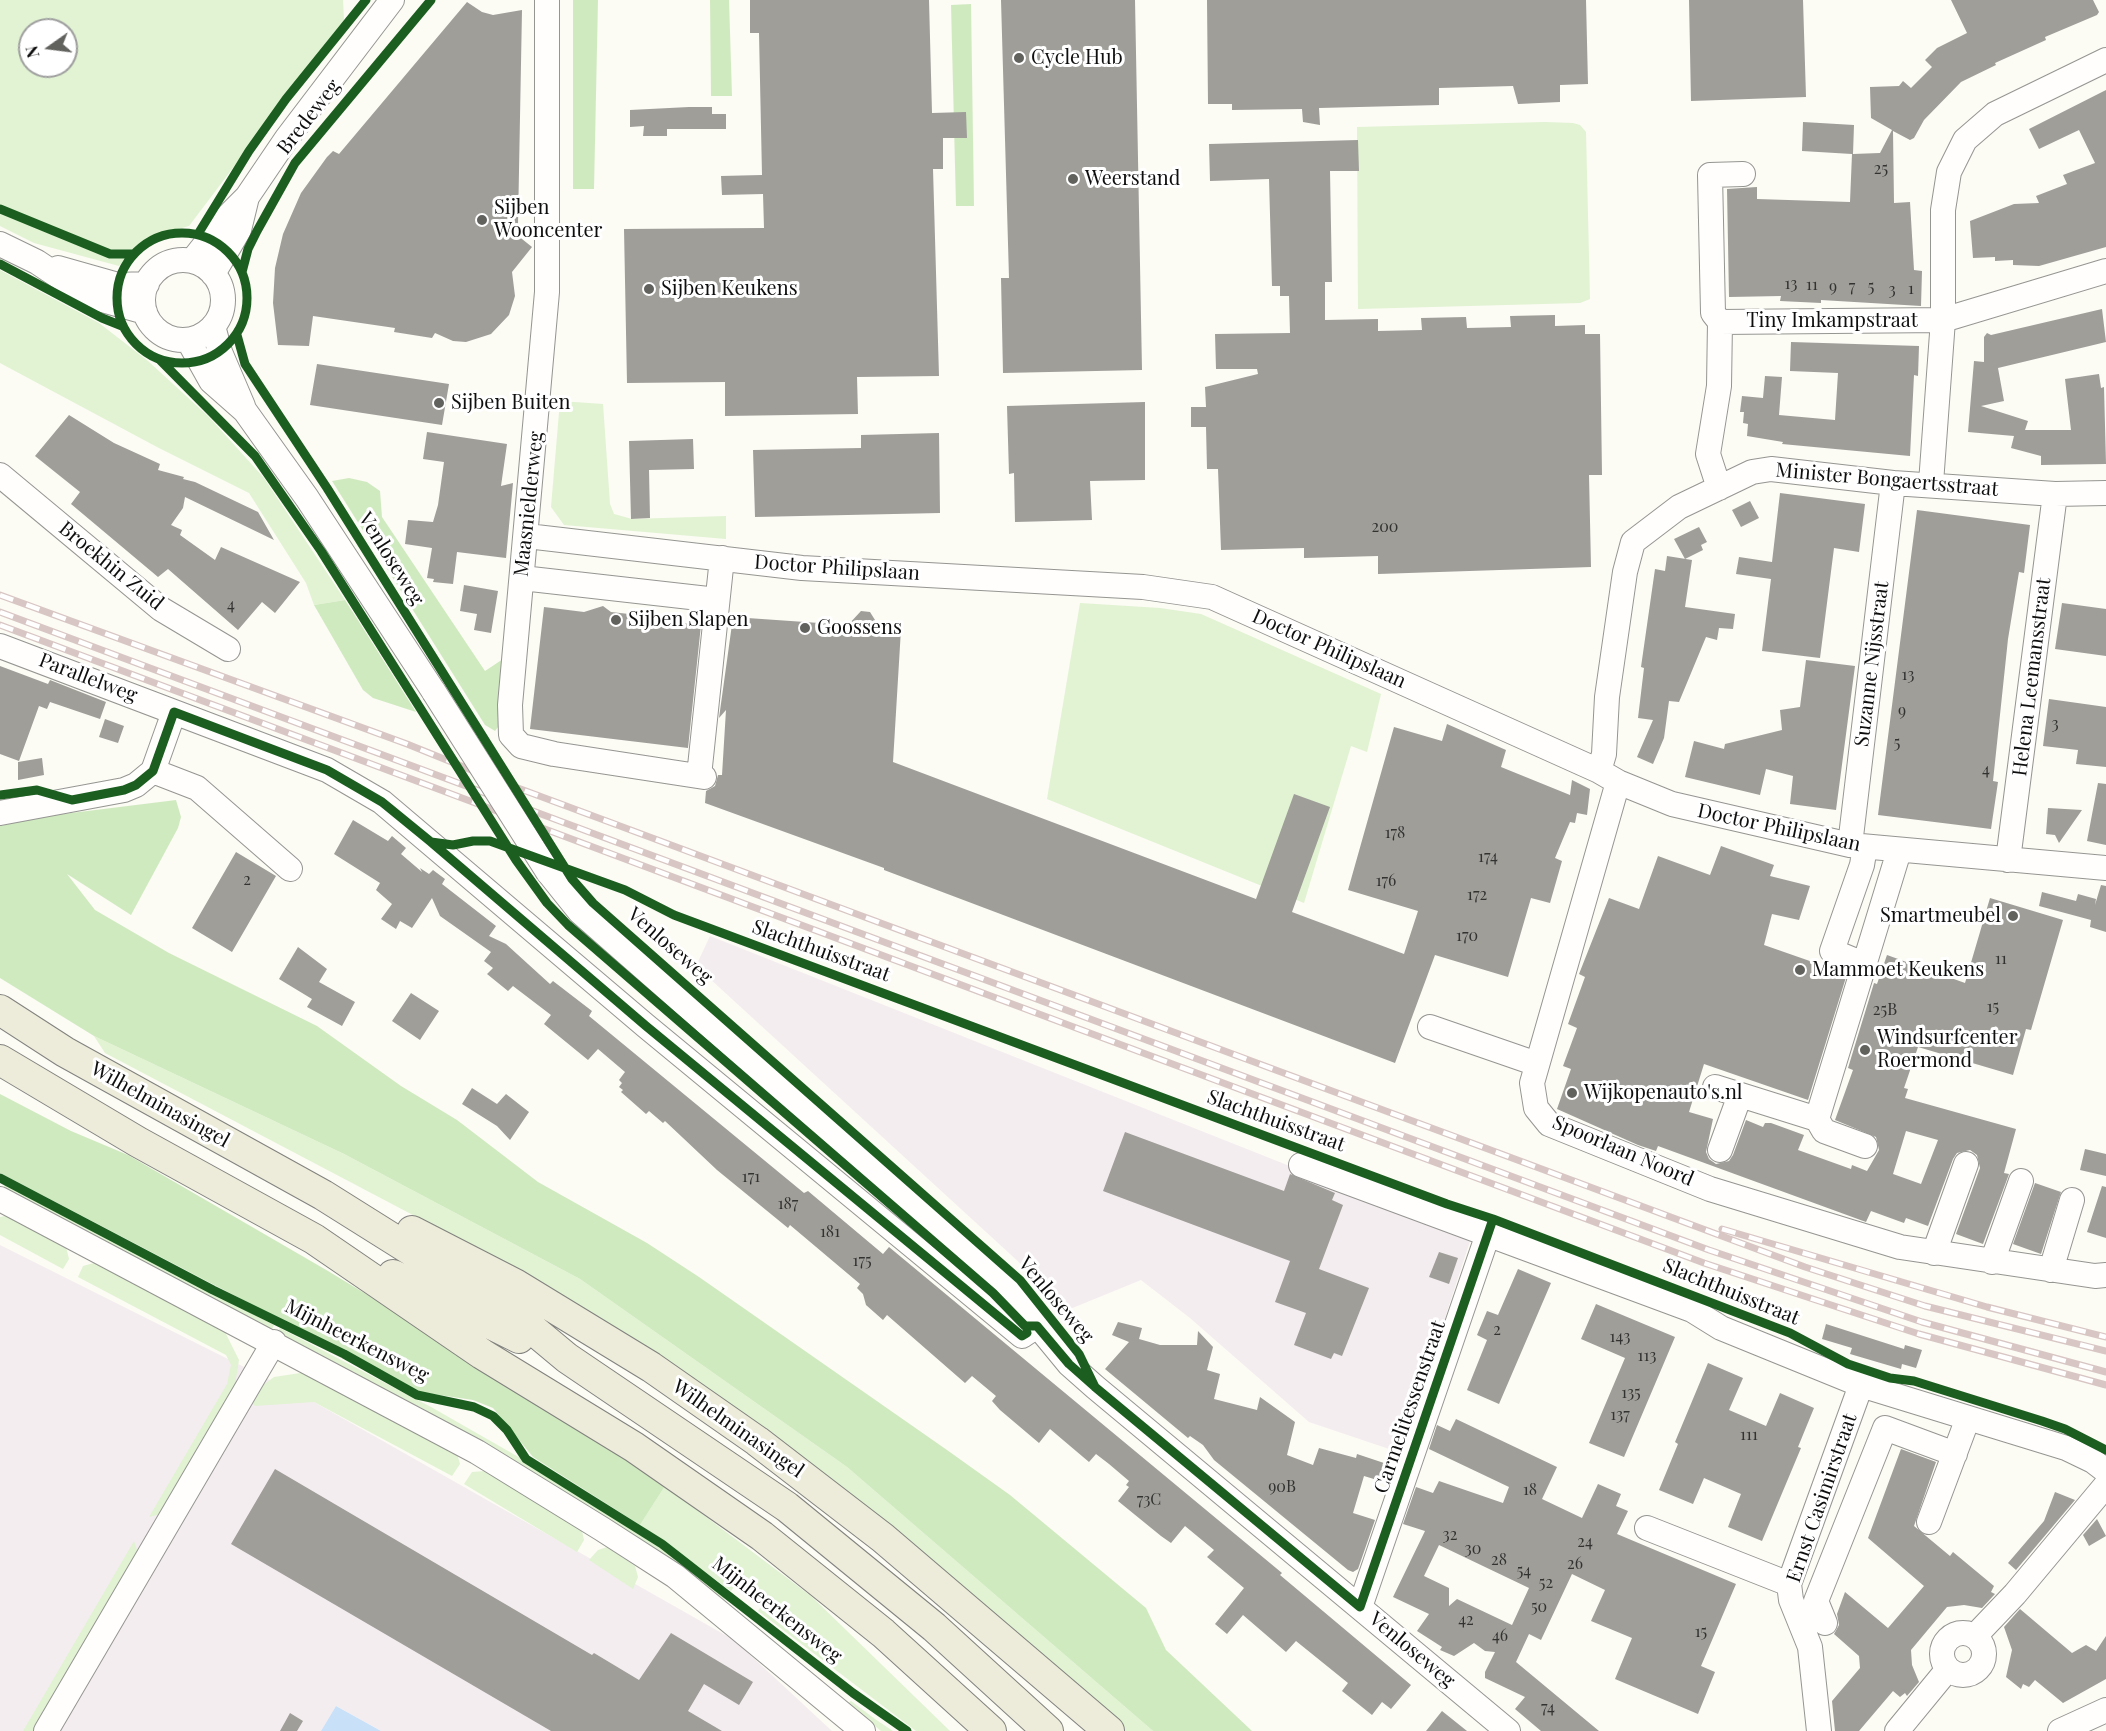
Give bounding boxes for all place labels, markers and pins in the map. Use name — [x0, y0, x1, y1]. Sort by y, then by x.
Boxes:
place label: Cycle Hub — [1031, 46, 1123, 70]
marker: Cycle Hub — [1012, 51, 1026, 65]
place label: Weerstand — [1085, 167, 1180, 191]
marker: Weerstand — [1066, 172, 1080, 186]
place label: Sijben Wooncenter — [494, 196, 602, 243]
marker: Sijben Wooncenter — [475, 213, 489, 227]
place label: Sijben Keukens — [661, 277, 798, 301]
marker: Sijben Keukens — [642, 282, 656, 296]
place label: Sijben Buiten — [451, 391, 570, 415]
marker: Sijben Buiten — [432, 396, 446, 410]
place label: Sijben Slapen — [628, 608, 748, 632]
marker: Sijben Slapen — [609, 613, 623, 627]
place label: Goossens — [817, 616, 902, 640]
marker: Goossens — [798, 621, 812, 635]
place label: Smartmeubel — [1880, 904, 2001, 928]
marker: Smartmeubel — [2006, 909, 2020, 923]
place label: Mammoet Keukens — [1812, 958, 1984, 982]
marker: Mammoet Keukens — [1793, 963, 1807, 977]
place label: Windsurfcenter Roermond — [1877, 1026, 2018, 1073]
marker: Windsurfcenter Roermond — [1858, 1043, 1872, 1057]
place label: Wijkopenauto's.nl — [1584, 1081, 1743, 1105]
marker: Wijkopenauto's.nl — [1565, 1086, 1579, 1100]

